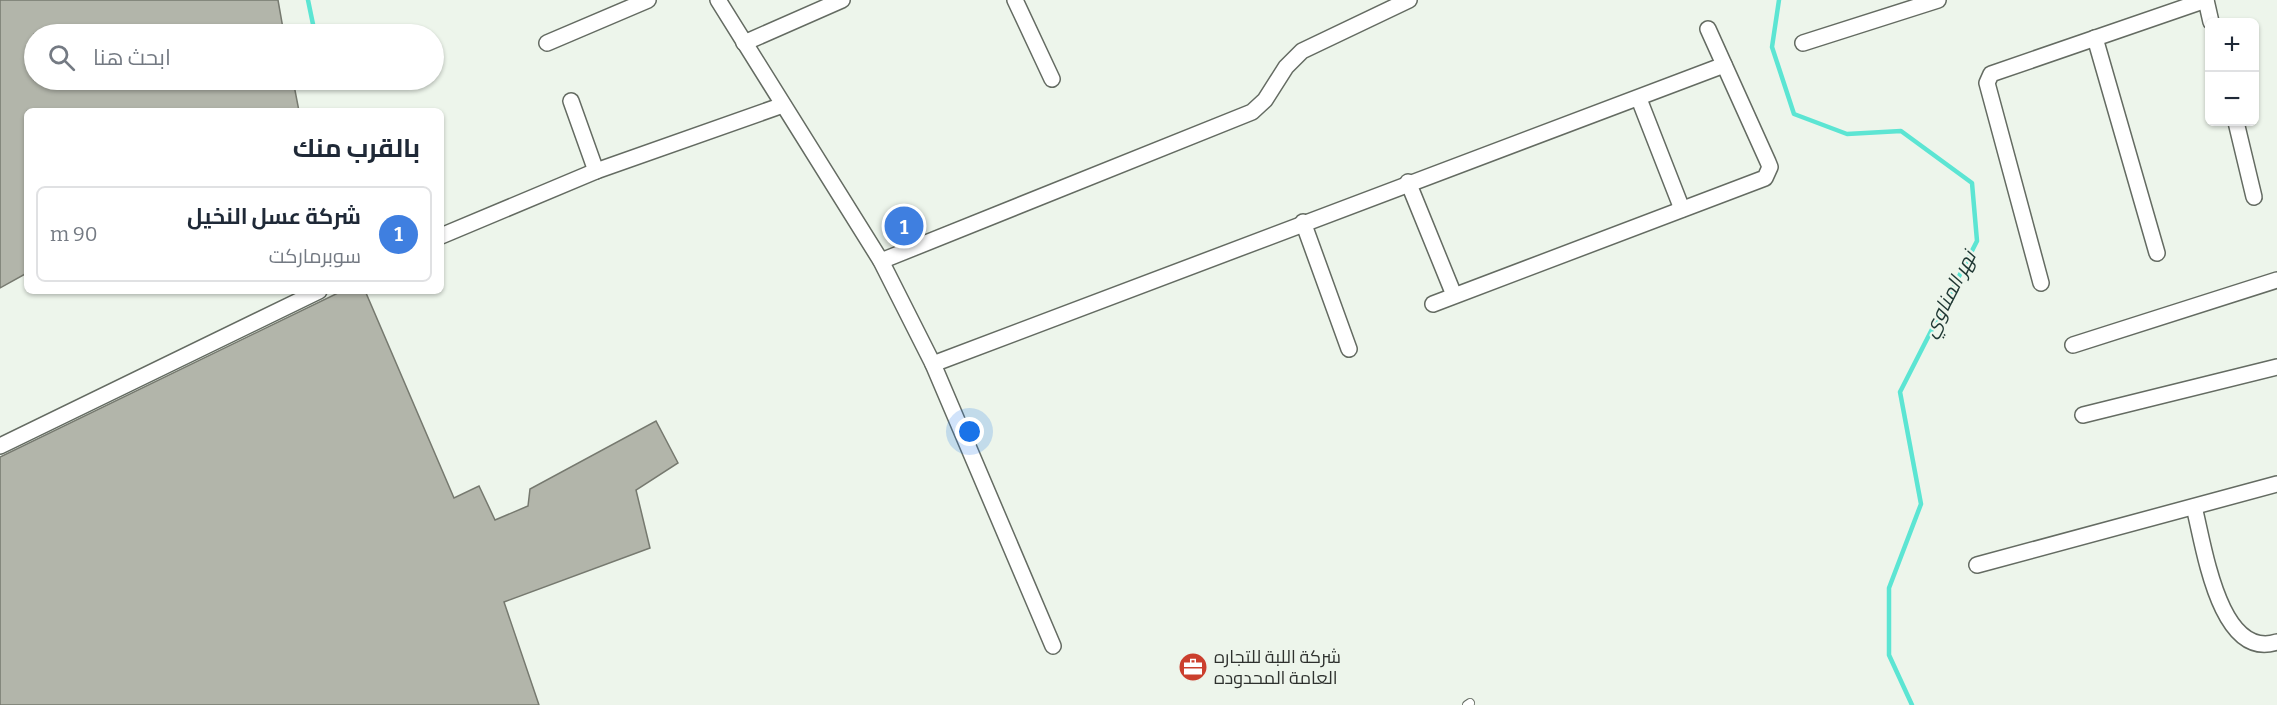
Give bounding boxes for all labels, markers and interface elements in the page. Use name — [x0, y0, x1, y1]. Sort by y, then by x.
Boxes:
map controls — [2205, 18, 2259, 126]
button: + — [2205, 18, 2259, 72]
search box — [24, 24, 444, 90]
icon: search — [45, 41, 78, 74]
text: ابحث هنا — [93, 44, 171, 71]
button: − — [2205, 72, 2259, 126]
text: بالقرب منك — [293, 133, 420, 164]
text: شركة عسل النخيل — [187, 203, 361, 230]
pin: 1 — [884, 204, 924, 248]
text: 90 m — [50, 222, 98, 246]
text: 1 — [394, 222, 403, 246]
text: سوبرماركت — [269, 244, 361, 268]
water label: نهر المناوي — [1917, 245, 1986, 343]
your location — [955, 417, 984, 446]
place label: شركة اللبة للتجاره العامة المحدوده — [1214, 646, 1341, 689]
office icon: شركة اللبة للتجاره العامة المحدوده — [1177, 651, 1209, 683]

